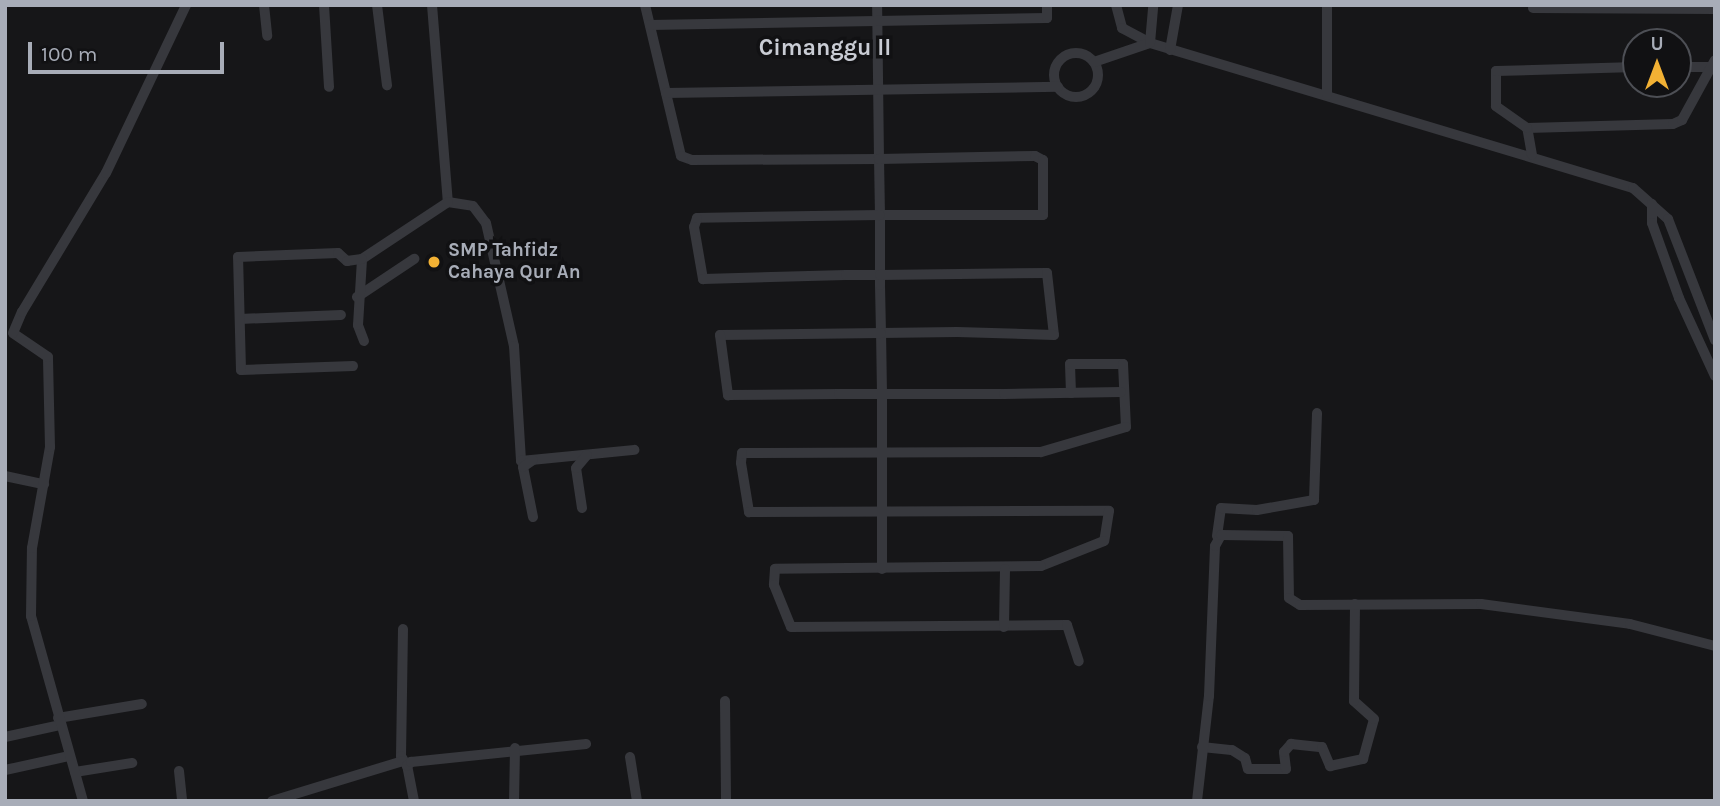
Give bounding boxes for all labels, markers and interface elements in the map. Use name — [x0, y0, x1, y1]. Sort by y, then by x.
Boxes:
scale bar — [32, 28, 228, 72]
north arrow — [1622, 28, 1692, 98]
text: U — [1650, 33, 1664, 55]
district label: Cimanggu II — [759, 34, 891, 62]
text: 100 m — [41, 42, 98, 66]
place label: SMP Tahfidz Cahaya Qur An — [448, 240, 581, 284]
marker: SMP Tahfidz Cahaya Qur An — [426, 254, 442, 270]

